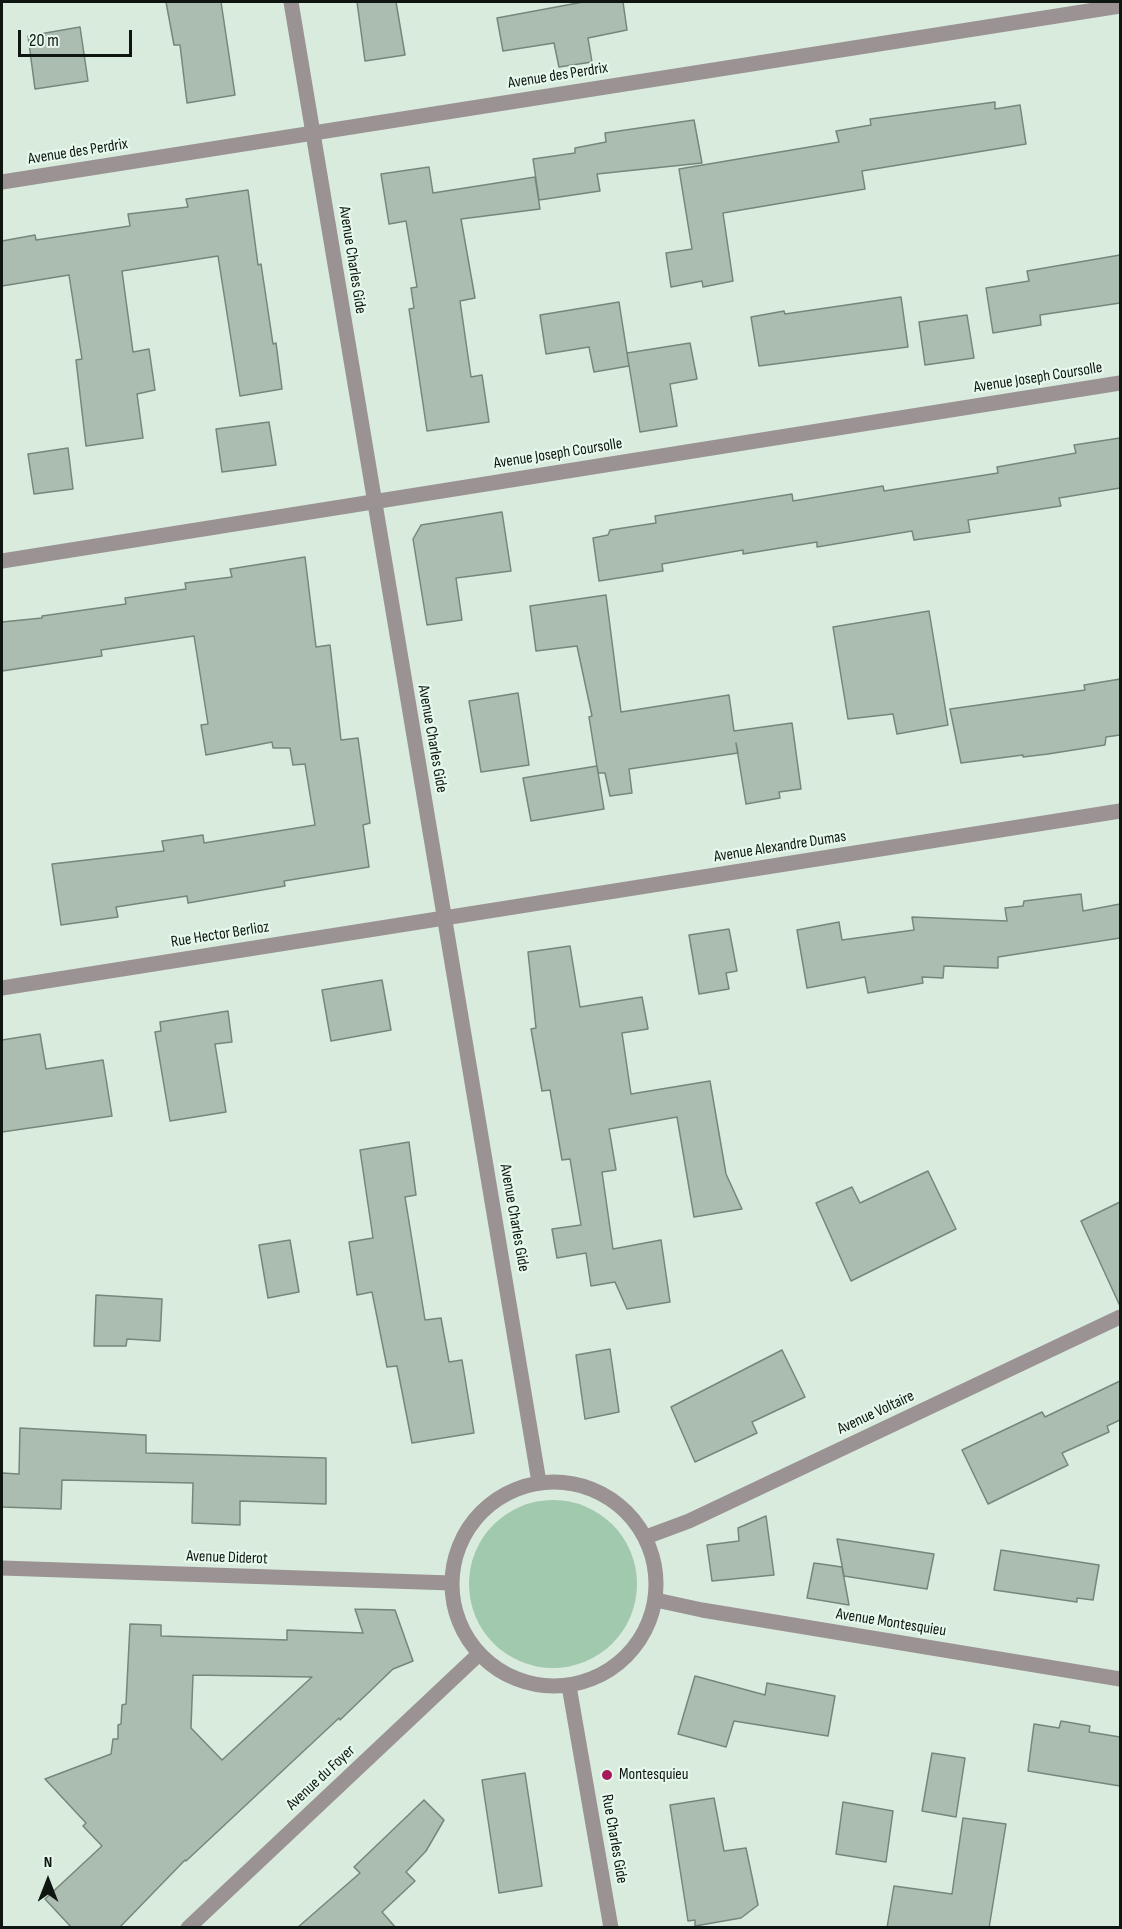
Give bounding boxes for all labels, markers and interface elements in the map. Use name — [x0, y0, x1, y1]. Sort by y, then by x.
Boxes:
scale bar — [21, 18, 135, 56]
text: 20 m — [29, 30, 59, 51]
street label: Avenue des Perdrix — [507, 59, 609, 93]
street label: Avenue des Perdrix — [27, 135, 129, 169]
street label: Avenue Charles Gide — [334, 205, 370, 315]
street label: Avenue Joseph Coursolle — [972, 358, 1104, 398]
street label: Avenue Joseph Coursolle — [492, 434, 624, 474]
street label: Avenue Charles Gide — [413, 684, 451, 794]
street label: Avenue Alexandre Dumas — [713, 827, 847, 867]
street label: Rue Hector Berlioz — [170, 918, 270, 952]
street label: Avenue Charles Gide — [495, 1163, 533, 1273]
street label: Avenue Voltaire — [834, 1387, 918, 1439]
street label: Avenue Diderot — [186, 1547, 268, 1569]
street label: Avenue Montesquieu — [835, 1605, 947, 1641]
street label: Avenue du Foyer — [283, 1741, 359, 1815]
place label: Montesquieu — [619, 1765, 688, 1785]
marker: Montesquieu — [600, 1768, 614, 1782]
street label: Rue Charles Gide — [597, 1793, 631, 1885]
north arrow — [18, 1851, 78, 1911]
text: N — [44, 1853, 52, 1872]

